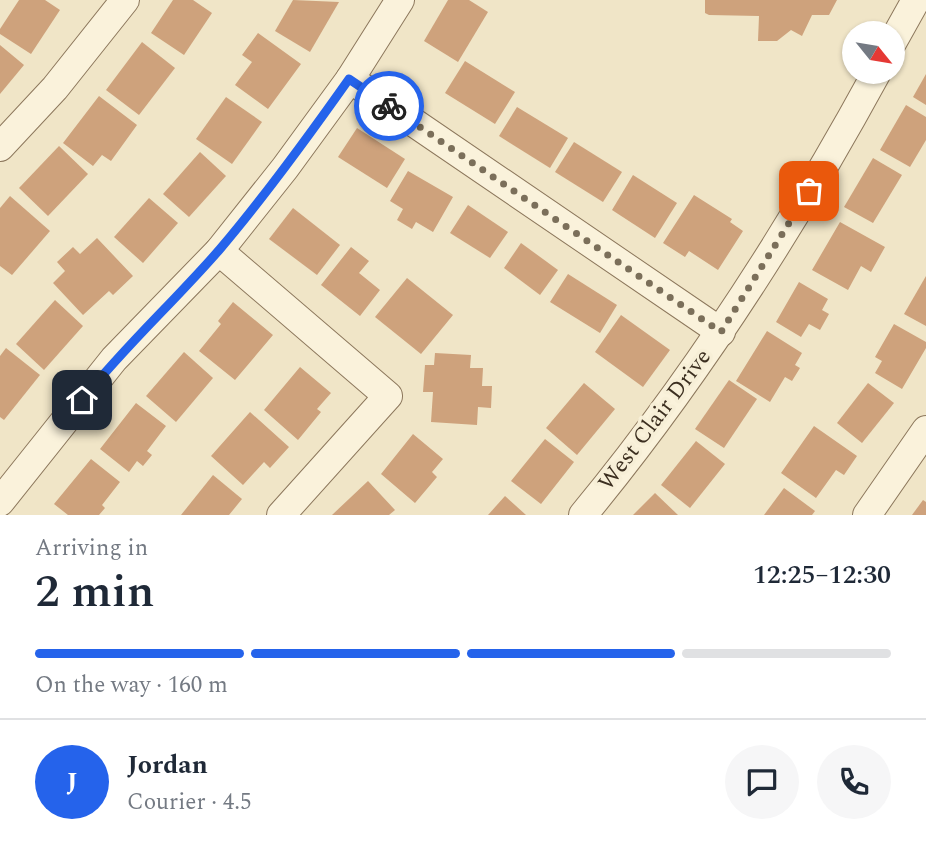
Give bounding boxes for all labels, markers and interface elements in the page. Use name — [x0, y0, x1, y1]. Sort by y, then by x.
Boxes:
north arrow — [842, 21, 905, 84]
map controls — [842, 21, 905, 84]
courier — [354, 71, 424, 141]
icon: bike — [370, 87, 408, 125]
pin — [779, 161, 839, 221]
icon: bag — [790, 172, 828, 210]
street label: West Clair Drive — [590, 342, 720, 498]
pin — [52, 370, 112, 430]
icon: home — [63, 381, 101, 419]
text: Arriving in — [35, 531, 148, 566]
text: 12:25–12:30 — [753, 555, 891, 595]
text: 2 min — [35, 557, 154, 627]
text: On the way · 160 m — [35, 668, 228, 703]
text: Jordan — [127, 745, 208, 785]
button: chat — [725, 745, 799, 819]
button: phone — [817, 745, 891, 819]
text: J — [66, 762, 78, 802]
text: Courier · 4.5 — [127, 785, 252, 820]

